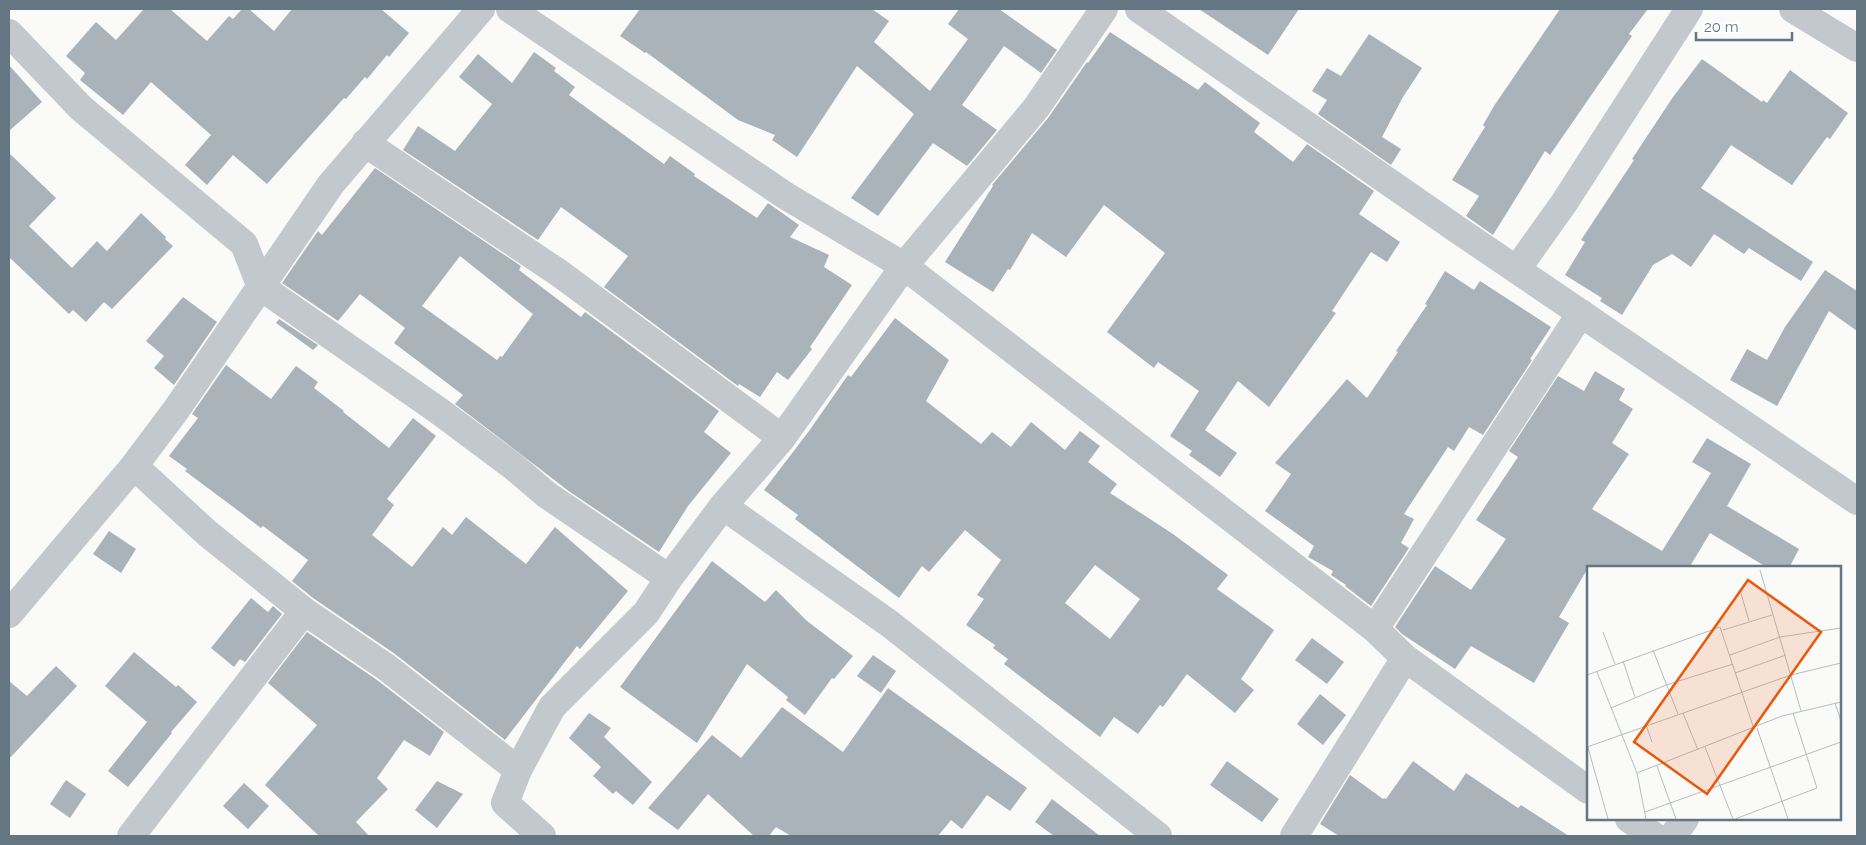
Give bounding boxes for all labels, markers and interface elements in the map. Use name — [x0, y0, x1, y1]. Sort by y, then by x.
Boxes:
scale bar — [1696, 10, 1792, 42]
text: 20 m — [1704, 18, 1739, 36]
inset map — [1587, 566, 1841, 820]

